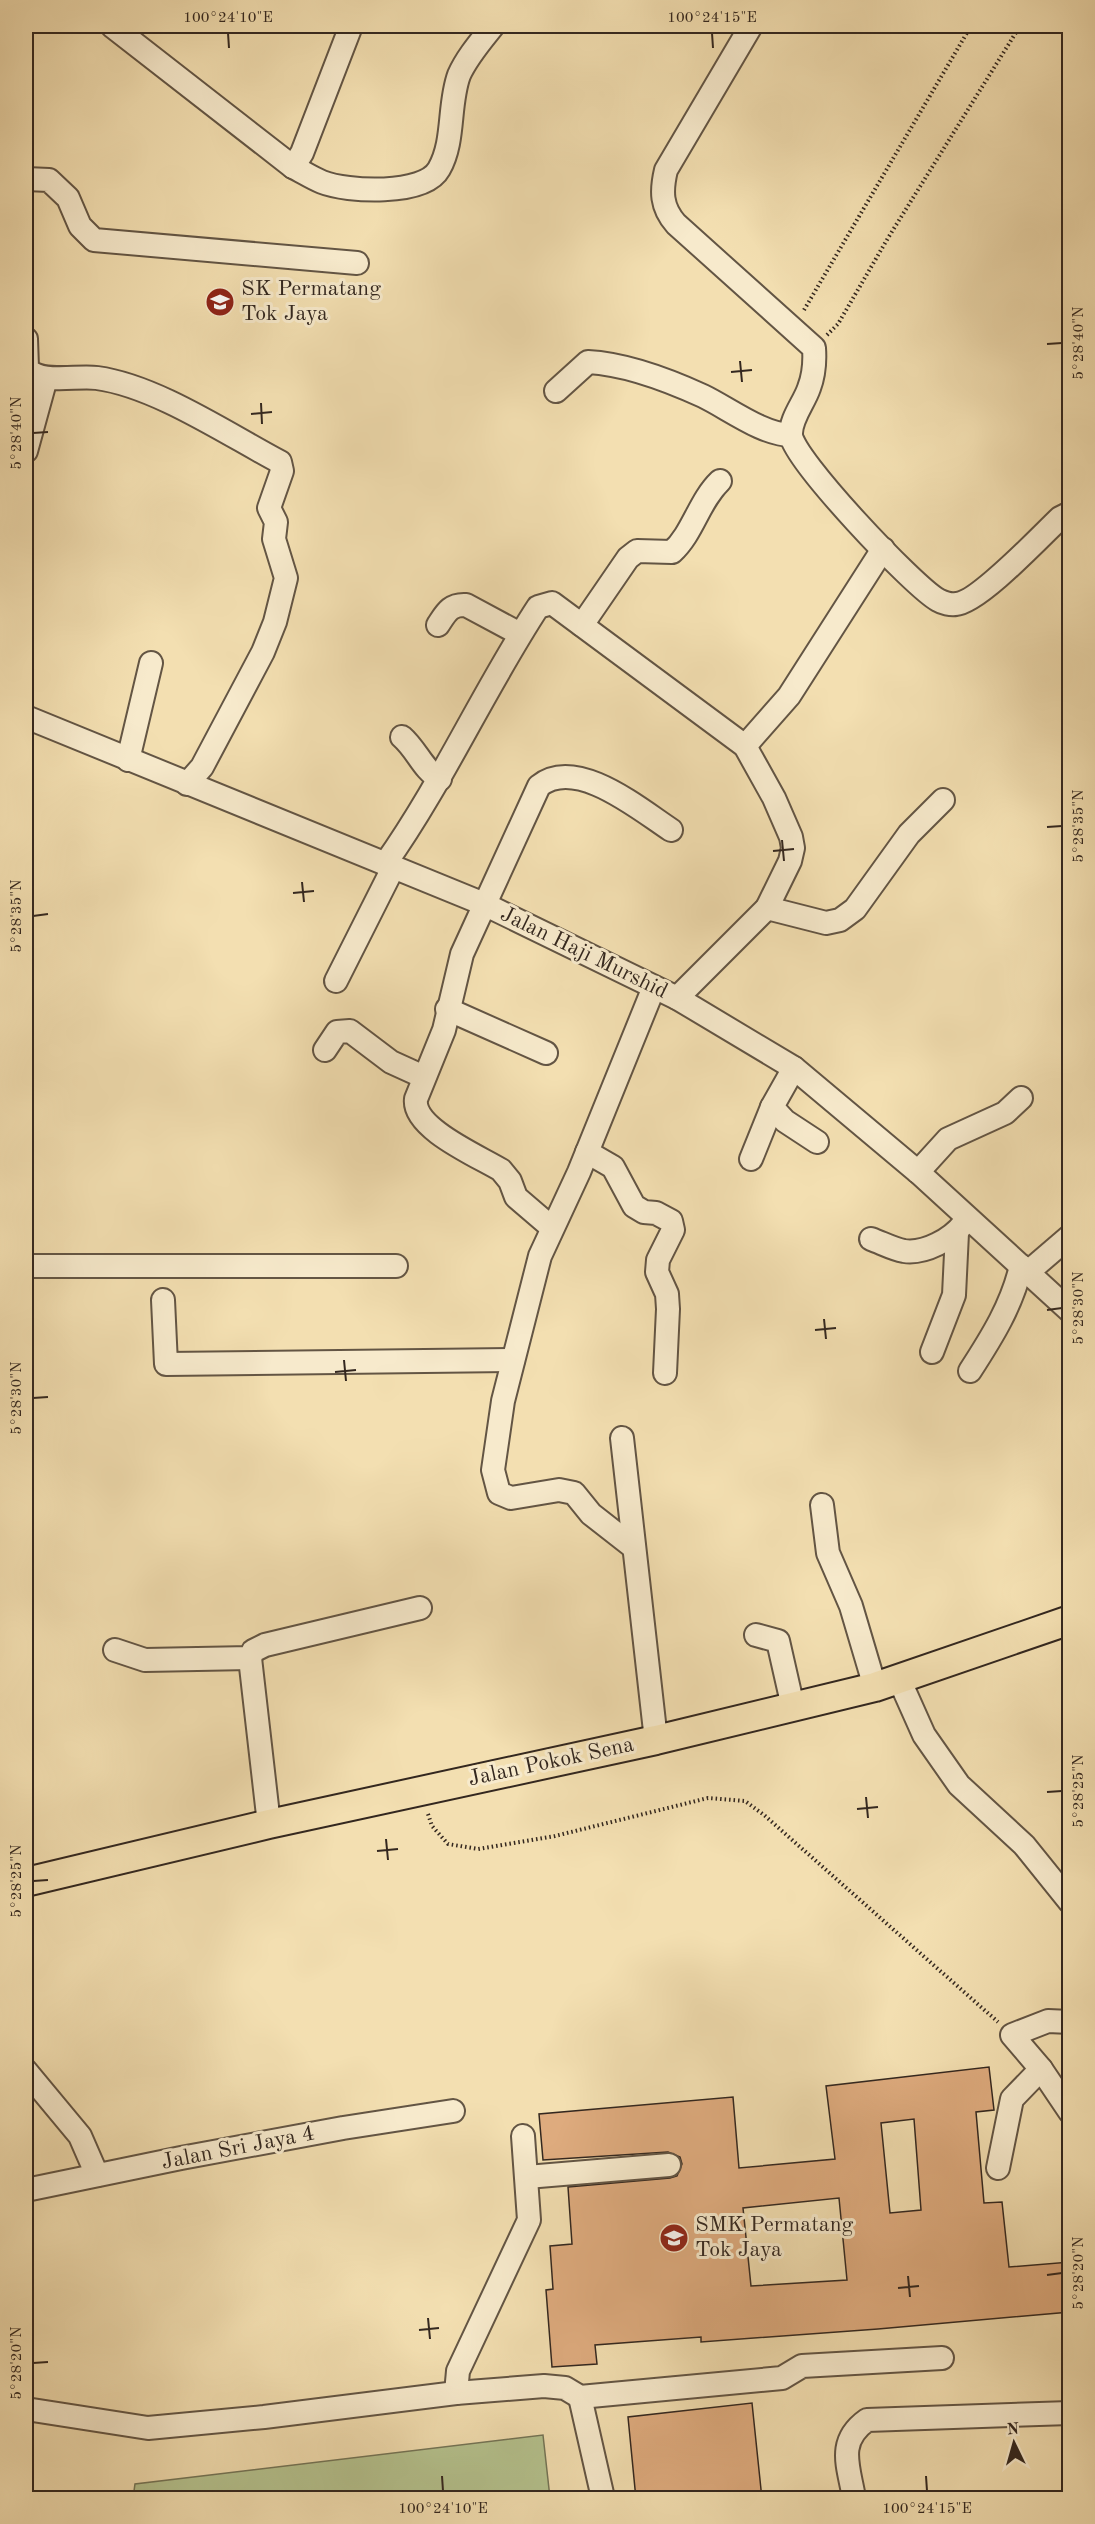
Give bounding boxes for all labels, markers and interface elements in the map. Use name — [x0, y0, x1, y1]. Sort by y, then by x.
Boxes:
text: 100°24'10"E — [183, 11, 273, 26]
text: 100°24'15"E — [667, 11, 757, 26]
place label: SK Permatang Tok Jaya — [241, 278, 381, 325]
school or university icon: SK Permatang Tok Jaya — [204, 286, 236, 318]
text: 5°28'40"N — [1072, 306, 1087, 380]
text: 5°28'40"N — [10, 396, 25, 470]
text: 5°28'35"N — [1072, 789, 1087, 863]
text: 5°28'35"N — [10, 879, 25, 953]
street label: Jalan Haji Murshid — [497, 903, 671, 1003]
text: 5°28'30"N — [1072, 1271, 1087, 1345]
text: 5°28'30"N — [10, 1361, 25, 1435]
street label: Jalan Pokok Sena — [466, 1734, 636, 1790]
text: 5°28'25"N — [1072, 1754, 1087, 1828]
text: 5°28'25"N — [10, 1844, 25, 1918]
street label: Jalan Sri Jaya 4 — [160, 2122, 316, 2174]
place label: SMK Permatang Tok Jaya — [695, 2214, 854, 2261]
school or university icon: SMK Permatang Tok Jaya — [658, 2222, 690, 2254]
text: 5°28'20"N — [1072, 2236, 1087, 2310]
text: 5°28'20"N — [10, 2326, 25, 2400]
north arrow — [984, 2413, 1044, 2473]
text: N — [1006, 2421, 1020, 2439]
text: 100°24'10"E — [398, 2502, 488, 2517]
text: 100°24'15"E — [882, 2502, 972, 2517]

